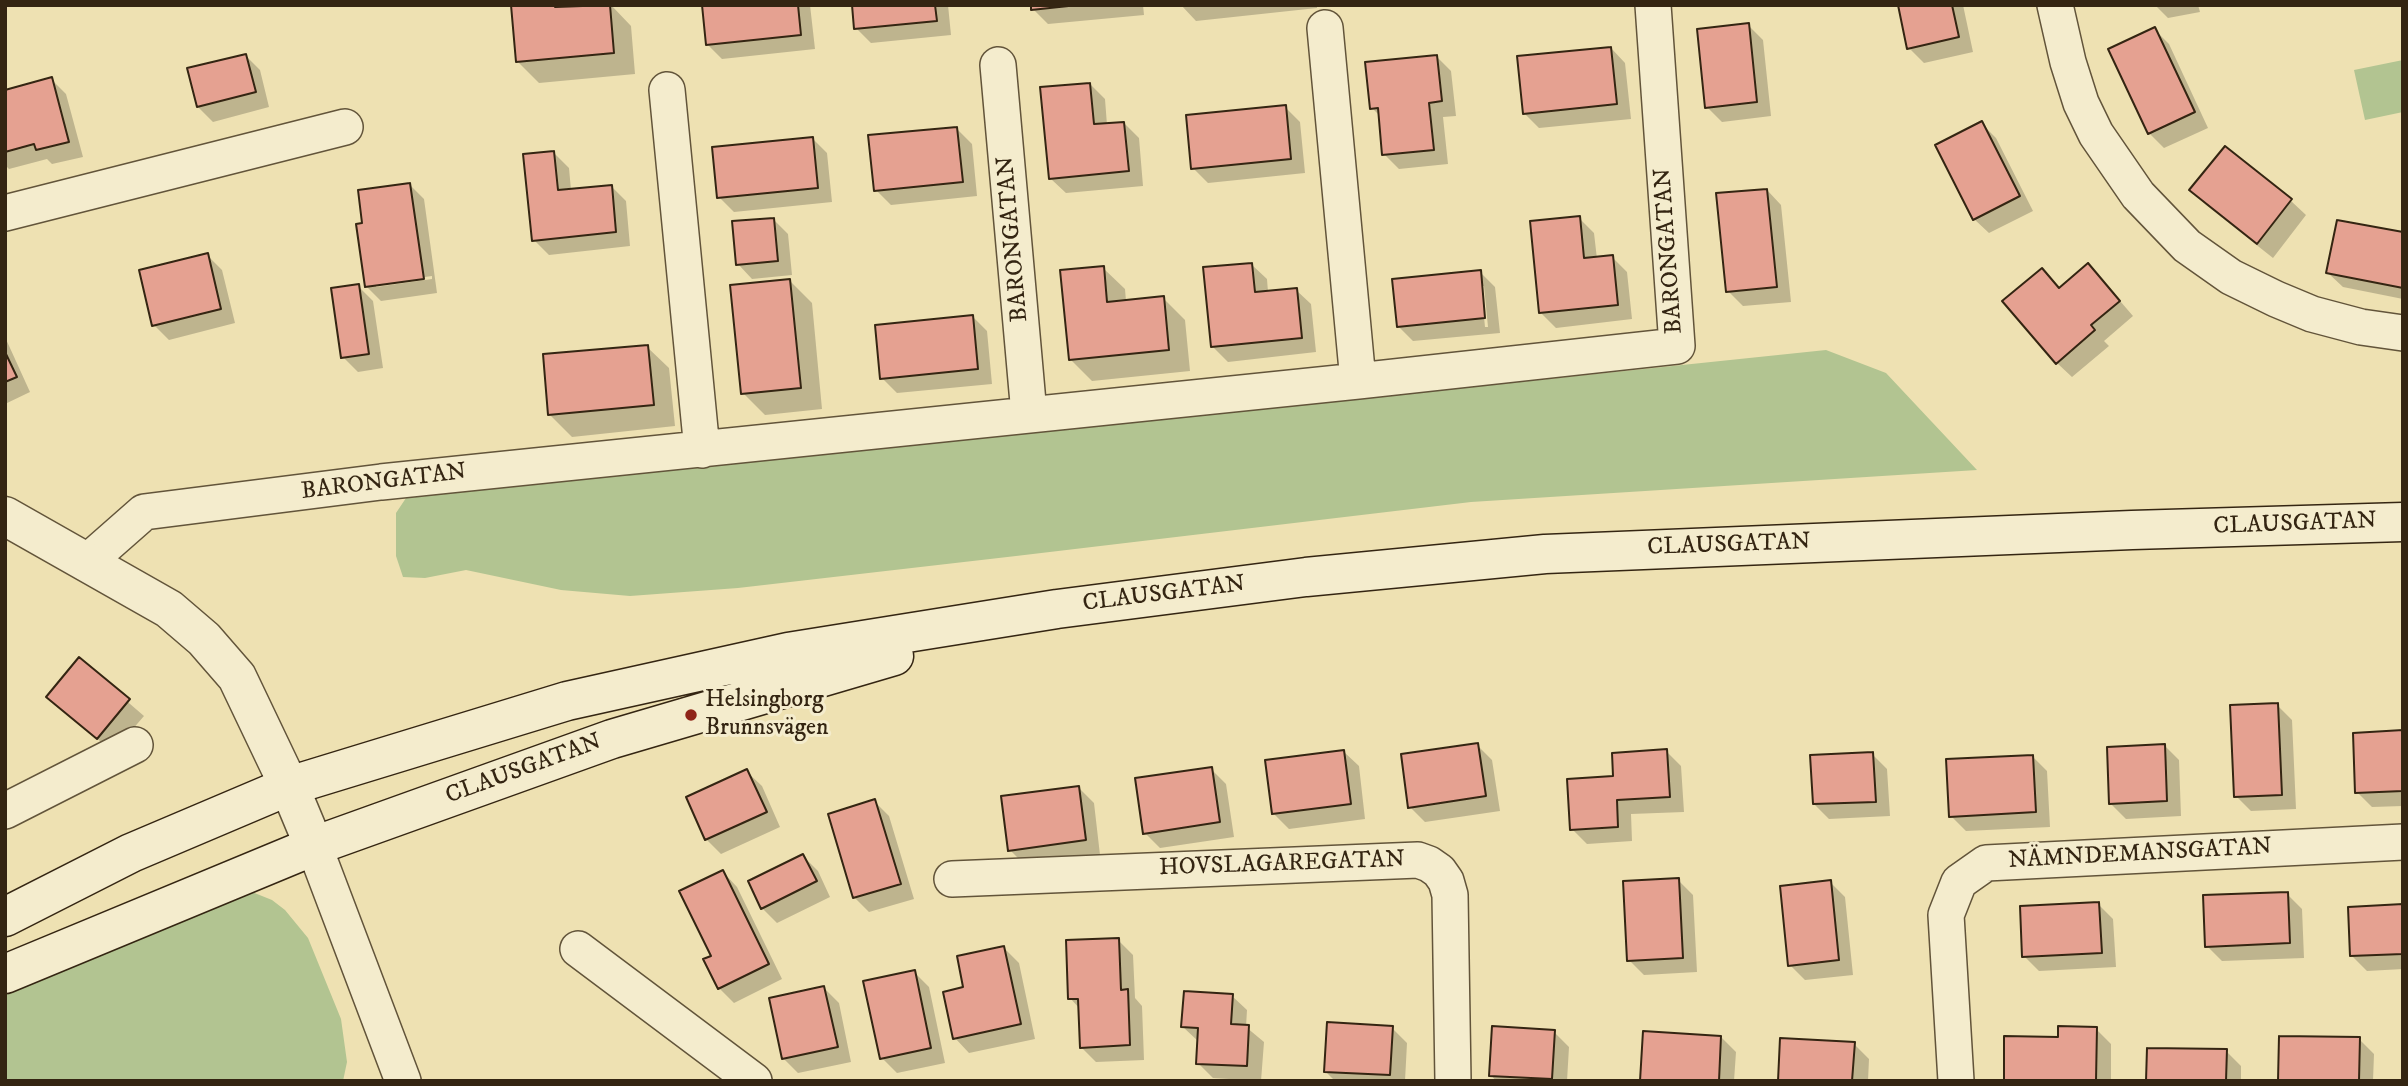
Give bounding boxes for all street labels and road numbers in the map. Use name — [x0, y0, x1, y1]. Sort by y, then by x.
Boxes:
street label: BARONGATAN — [992, 155, 1036, 323]
street label: BARONGATAN — [1650, 167, 1690, 335]
street label: BARONGATAN — [300, 459, 468, 507]
street label: CLAUSGATAN — [2213, 508, 2377, 542]
street label: CLAUSGATAN — [1647, 529, 1811, 563]
street label: CLAUSGATAN — [1081, 571, 1247, 619]
street label: CLAUSGATAN — [442, 729, 606, 811]
street label: NÄMNDEMANSGATAN — [2007, 834, 2273, 876]
street label: HOVSLAGAREGATAN — [1159, 846, 1405, 884]

